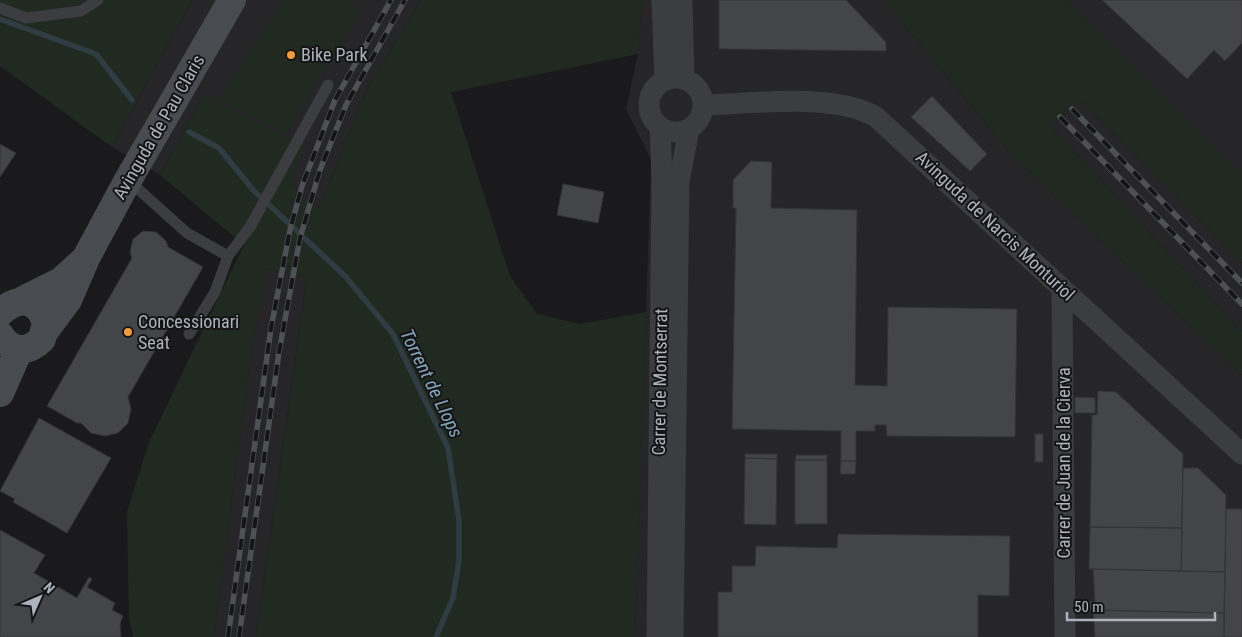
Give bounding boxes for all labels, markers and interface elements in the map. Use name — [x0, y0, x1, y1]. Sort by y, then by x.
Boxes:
place label: Bike Park — [301, 44, 368, 65]
marker: Bike Park — [285, 49, 297, 61]
street label: Avinguda de Pau Claris — [109, 51, 209, 203]
street label: Avinguda de Narcis Monturiol — [912, 147, 1079, 305]
street label: Carrer de Montserrat — [648, 308, 671, 456]
place label: Concessionari Seat — [138, 311, 239, 353]
water label: Torrent de Llops — [395, 325, 468, 441]
marker: Concessionari Seat — [122, 326, 134, 338]
street label: Carrer de Juan de la Cierva — [1053, 367, 1074, 559]
north arrow — [15, 572, 65, 622]
text: N — [41, 579, 58, 596]
scale bar — [1067, 590, 1214, 622]
text: 50 m — [1074, 598, 1104, 616]

